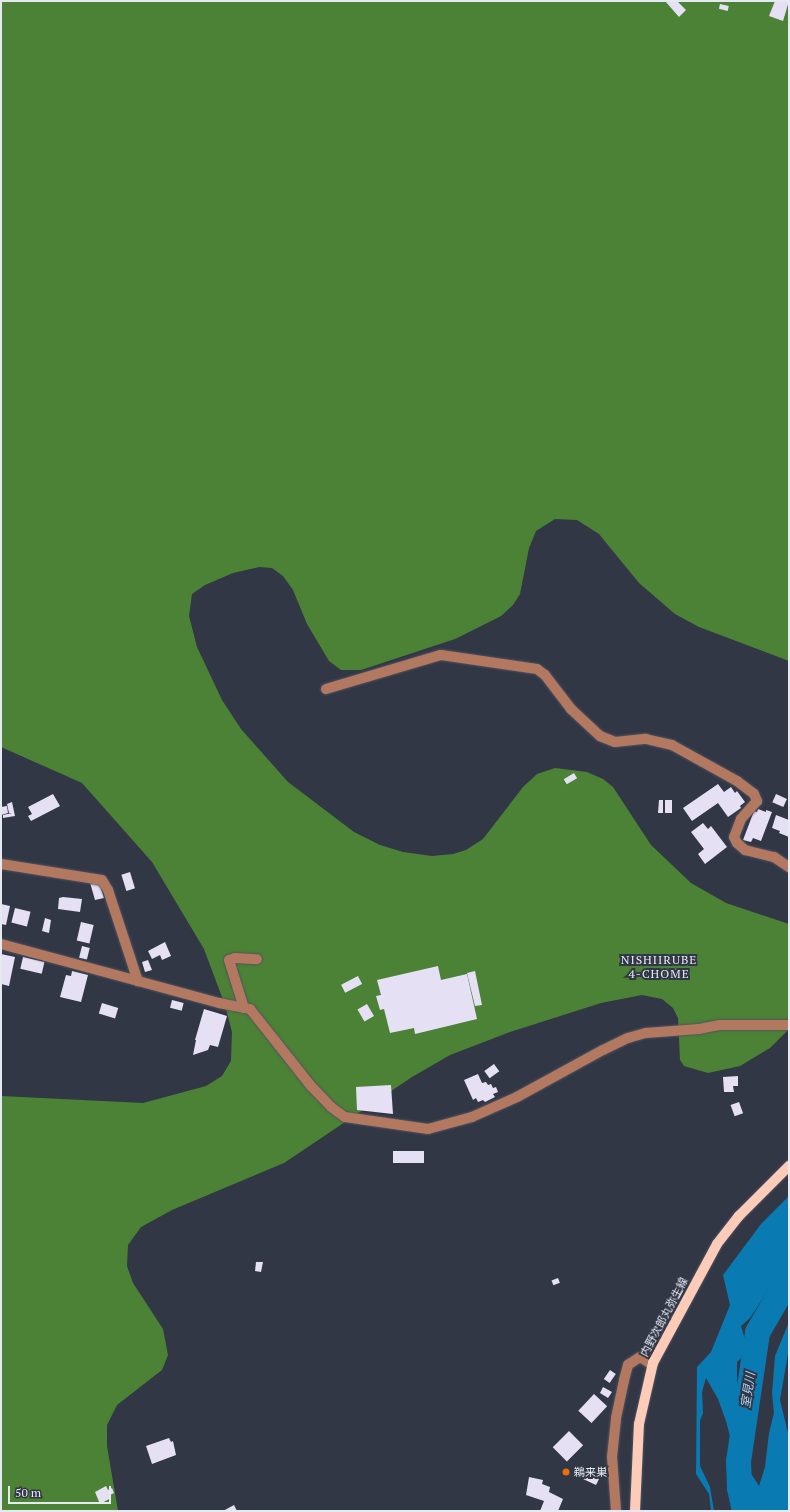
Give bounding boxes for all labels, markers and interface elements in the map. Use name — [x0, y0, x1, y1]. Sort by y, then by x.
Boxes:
district label: NISHIIRUBE 4-CHOME — [621, 953, 697, 981]
street label: 内野次郎丸弥生線 — [638, 1275, 690, 1359]
water label: 室見川 — [738, 1371, 758, 1409]
place label: 鵜来巣 — [574, 1465, 607, 1479]
marker: 鵜来巣 — [561, 1467, 571, 1477]
scale bar — [10, 1478, 113, 1504]
text: 50 m — [15, 1485, 41, 1500]

